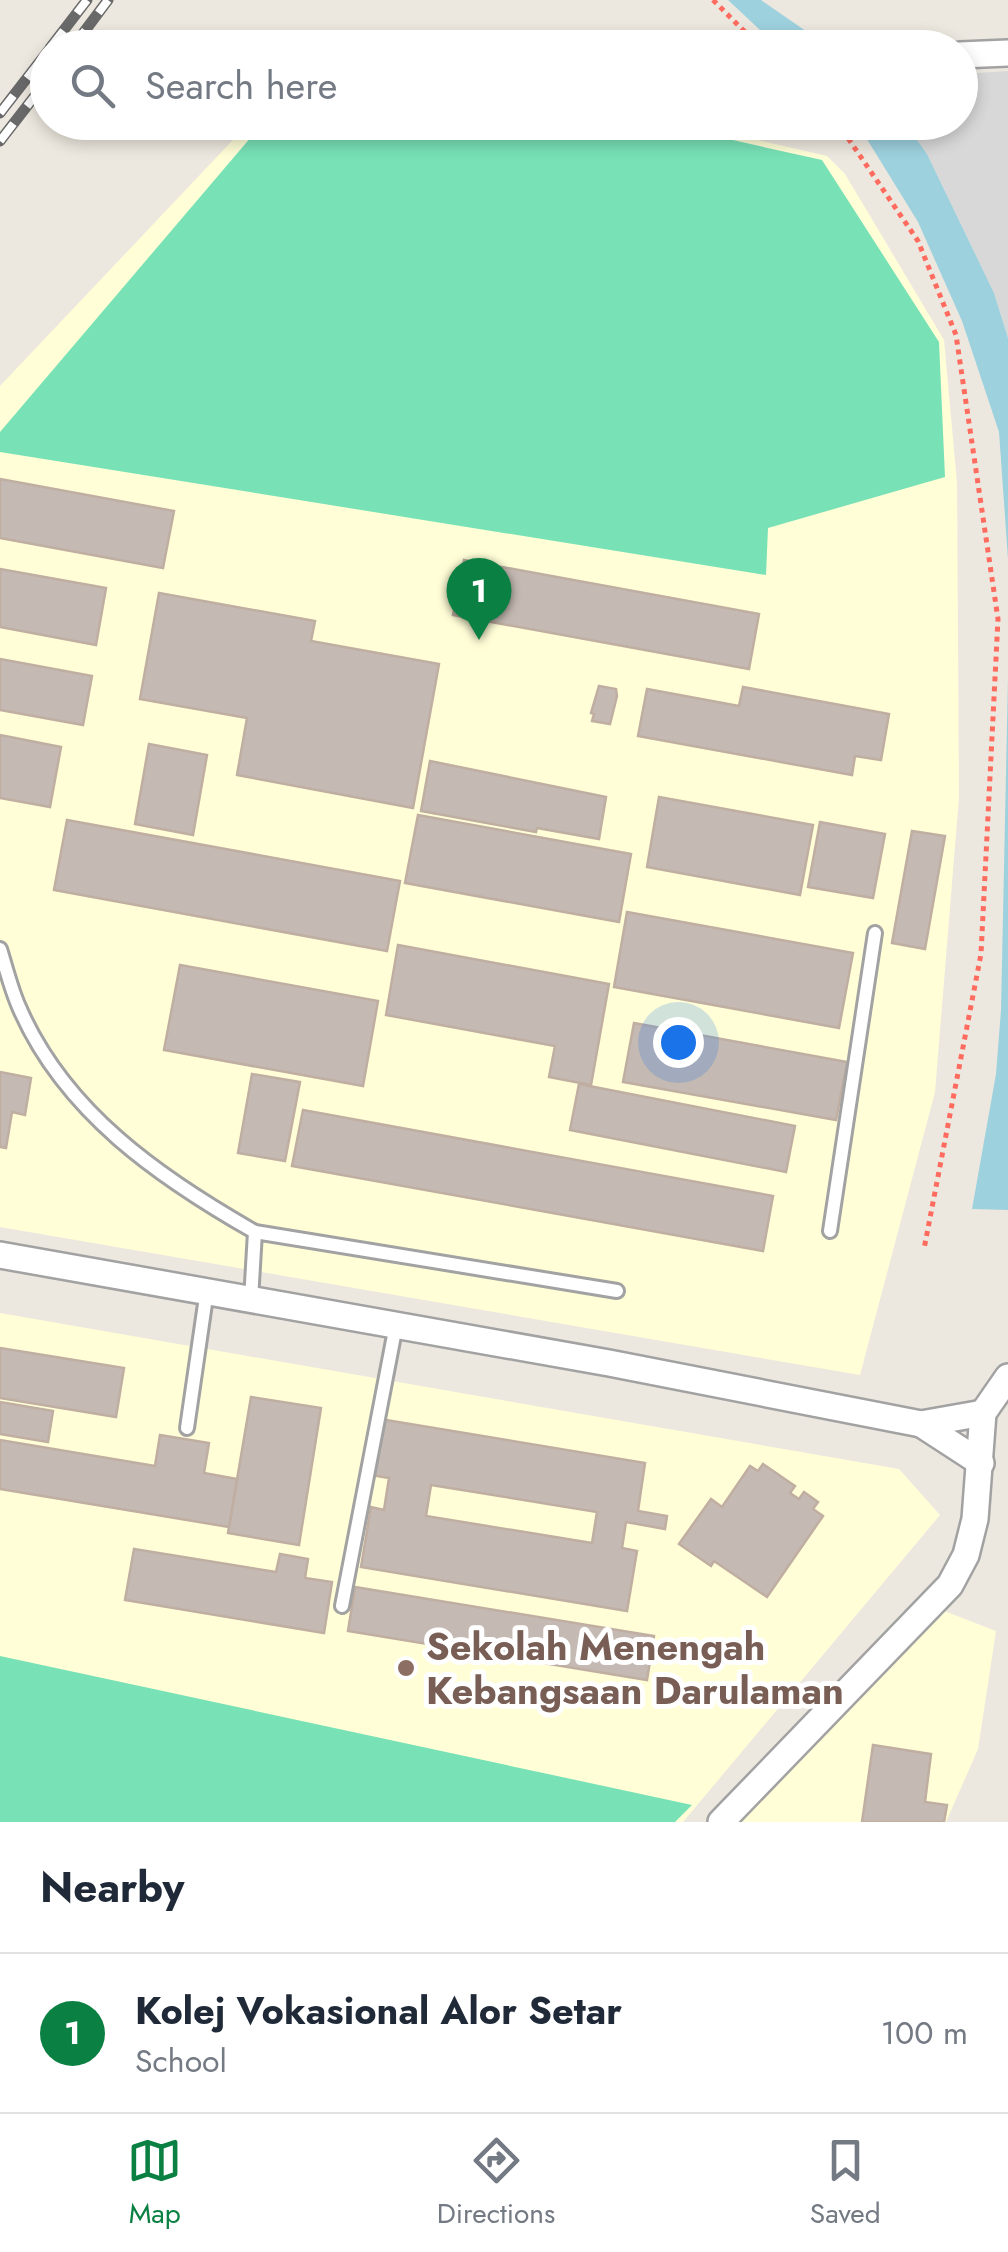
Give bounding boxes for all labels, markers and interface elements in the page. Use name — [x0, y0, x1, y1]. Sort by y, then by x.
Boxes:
search box — [30, 30, 978, 140]
icon: search — [65, 58, 120, 113]
text: Search here — [145, 58, 337, 113]
pin: 1 — [446, 558, 512, 640]
your location — [653, 1017, 704, 1068]
place label: Sekolah Menengah Kebangsaan Darulaman — [426, 1619, 844, 1718]
marker: Sekolah Menengah Kebangsaan Darulaman — [395, 1657, 417, 1679]
text: Nearby — [40, 1857, 184, 1918]
text: Kolej Vokasional Alor Setar — [135, 1983, 622, 2038]
text: 1 — [64, 2010, 81, 2056]
text: 100 m — [881, 2010, 968, 2056]
text: School — [135, 2038, 227, 2084]
tab: Map — [127, 2133, 182, 2234]
tab: Directions — [437, 2133, 555, 2234]
tab: Saved — [810, 2133, 881, 2234]

